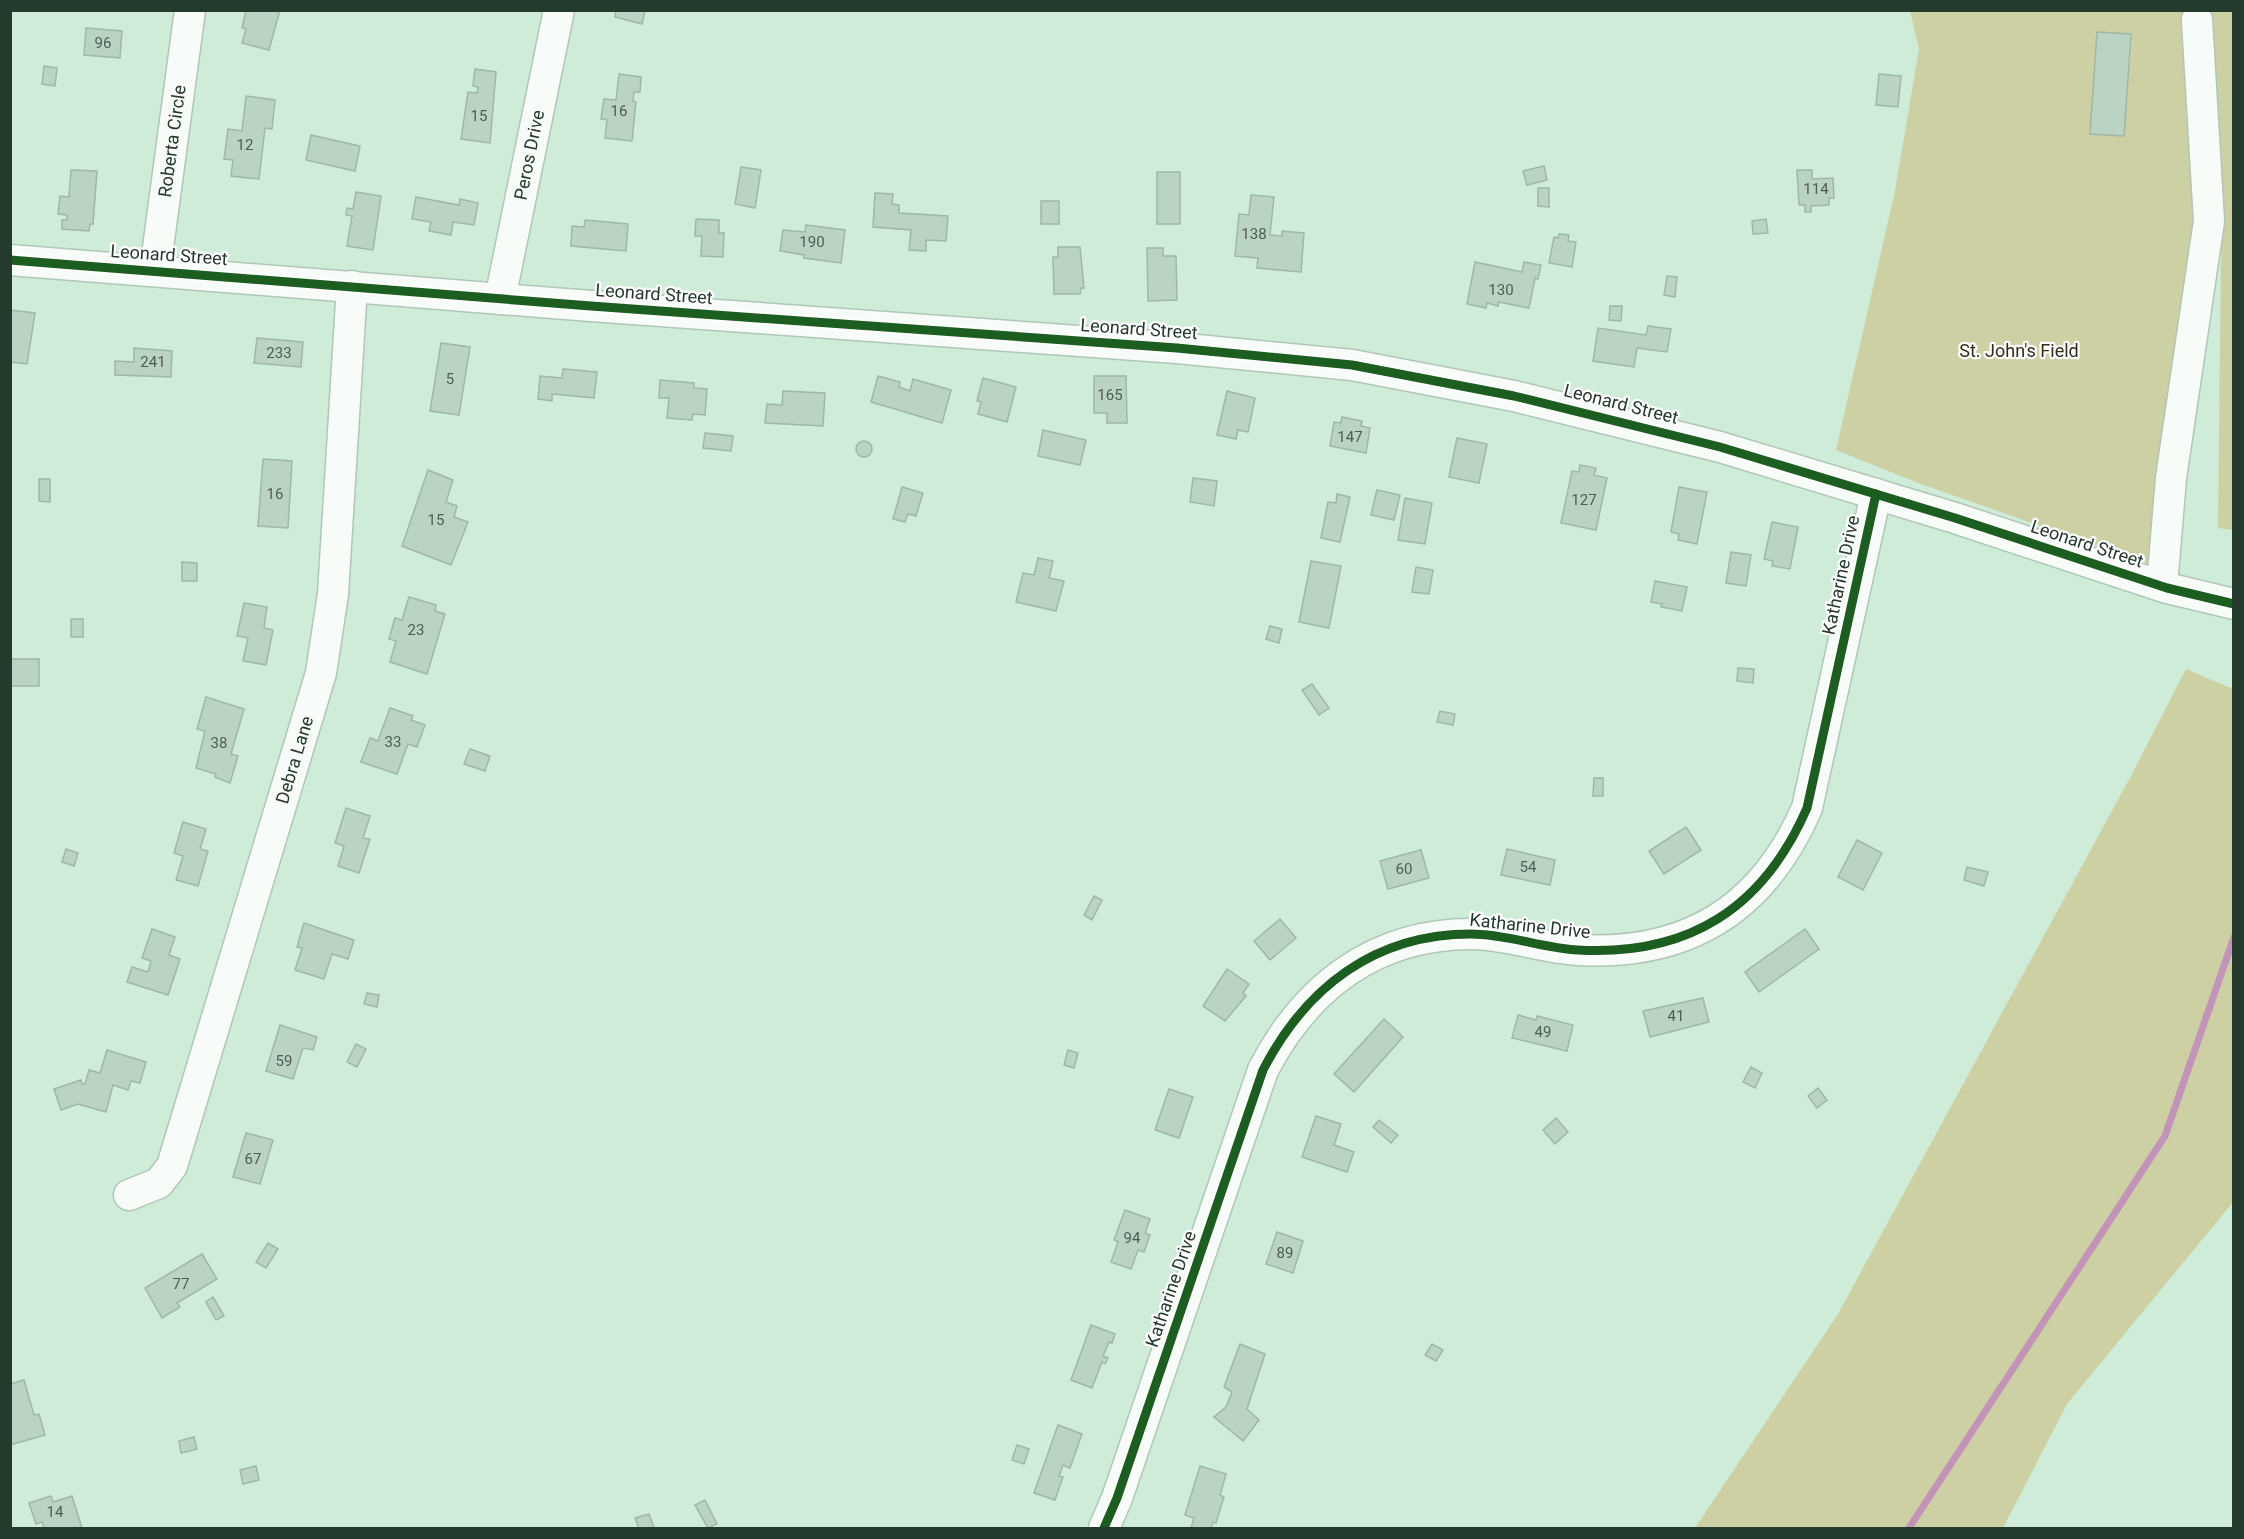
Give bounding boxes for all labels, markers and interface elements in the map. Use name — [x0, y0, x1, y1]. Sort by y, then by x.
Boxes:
house number: 96 — [95, 34, 111, 52]
street label: Roberta Circle — [154, 84, 190, 199]
house number: 16 — [611, 102, 627, 120]
house number: 15 — [471, 107, 487, 125]
street label: Peros Drive — [510, 108, 548, 202]
house number: 12 — [237, 136, 253, 154]
house number: 114 — [1803, 180, 1829, 198]
house number: 138 — [1241, 225, 1267, 243]
house number: 190 — [799, 233, 825, 251]
street label: Leonard Street — [110, 240, 228, 269]
street label: Leonard Street — [595, 279, 713, 308]
house number: 130 — [1488, 281, 1514, 299]
street label: Leonard Street — [1080, 314, 1198, 343]
park label: St. John's Field — [1959, 340, 2079, 361]
house number: 233 — [266, 344, 292, 362]
house number: 241 — [140, 353, 166, 371]
house number: 5 — [446, 370, 454, 388]
street label: Leonard Street — [1562, 379, 1681, 428]
house number: 165 — [1097, 386, 1123, 404]
house number: 147 — [1337, 428, 1363, 446]
house number: 16 — [267, 485, 283, 503]
house number: 127 — [1571, 491, 1597, 509]
house number: 15 — [428, 511, 444, 529]
street label: Katharine Drive — [1818, 513, 1863, 637]
street label: Leonard Street — [2028, 515, 2146, 572]
house number: 23 — [408, 621, 424, 639]
street label: Debra Lane — [271, 713, 317, 806]
house number: 33 — [385, 733, 401, 751]
house number: 38 — [211, 734, 227, 752]
house number: 54 — [1520, 858, 1537, 876]
house number: 60 — [1396, 860, 1412, 878]
street label: Katharine Drive — [1469, 909, 1592, 942]
house number: 41 — [1668, 1007, 1684, 1025]
house number: 49 — [1535, 1023, 1551, 1041]
house number: 59 — [276, 1052, 292, 1070]
house number: 67 — [245, 1150, 261, 1168]
street label: Katharine Drive — [1141, 1228, 1200, 1350]
house number: 94 — [1124, 1229, 1141, 1247]
house number: 89 — [1277, 1244, 1293, 1262]
house number: 77 — [173, 1275, 189, 1293]
house number: 14 — [47, 1503, 64, 1521]

